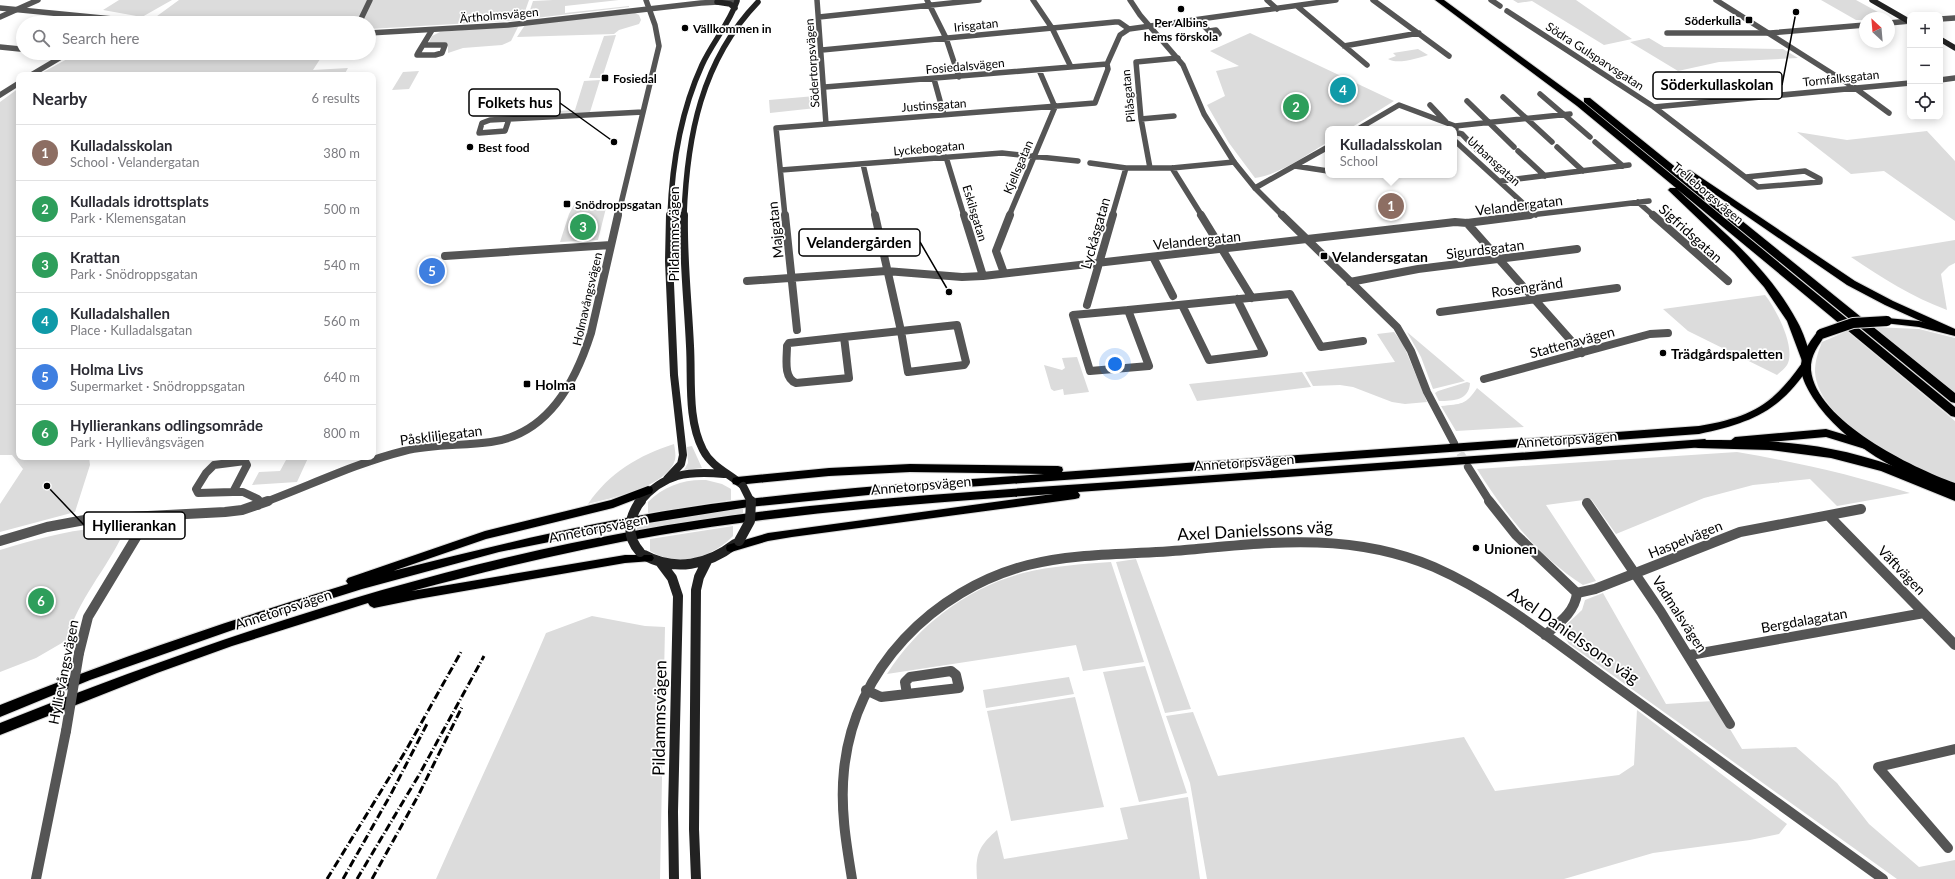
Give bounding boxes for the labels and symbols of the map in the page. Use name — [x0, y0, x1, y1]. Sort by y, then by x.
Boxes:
street label: Ärtholmsvägen — [459, 4, 539, 26]
marker: Per Albins hems förskola — [1176, 4, 1186, 14]
north arrow — [1859, 12, 1895, 48]
place label: Söderkulla — [1685, 13, 1741, 28]
street label: Irisgatan — [953, 15, 999, 35]
place label: Per Albins hems förskola — [1144, 15, 1218, 44]
marker: Söderkulla — [1744, 15, 1754, 25]
street label: Södertorpsvägen — [801, 18, 823, 108]
street label: Södra Gulsparvsgatan — [1543, 19, 1647, 93]
place label: Vällkommen in — [692, 21, 772, 36]
marker: Vällkommen in — [680, 23, 690, 33]
street label: Fosiedalsvägen — [925, 55, 1005, 77]
street label: Tornfalksgatan — [1802, 67, 1880, 89]
street label: Pilåsgatan — [1118, 69, 1138, 123]
place label: Fosiedal — [613, 71, 657, 86]
callout: Söderkullaskolan — [1653, 72, 1782, 99]
marker: Fosiedal — [600, 73, 610, 83]
pin: 4 — [1330, 75, 1356, 105]
text: Söderkullaskolan — [1660, 75, 1774, 93]
callout: Folkets hus — [469, 89, 560, 116]
pin: 2 — [1283, 92, 1309, 122]
text: Folkets hus — [477, 93, 553, 111]
street label: Justinsgatan — [901, 95, 967, 115]
street label: Urbansgatan — [1464, 133, 1524, 189]
street label: Lyckebogatan — [893, 137, 965, 159]
street label: Kjellsgatan — [1000, 138, 1036, 196]
place label: Best food — [478, 140, 530, 155]
marker: Best food — [465, 142, 475, 152]
street label: Trelleborgsvägen — [1669, 159, 1747, 227]
street label: Eskilsgatan — [959, 183, 991, 243]
street label: Pildammsvägen — [665, 186, 682, 282]
pin: 1 — [1378, 191, 1404, 221]
street label: Velandergatan — [1474, 191, 1564, 219]
street label: Lyckåsgatan — [1077, 195, 1113, 271]
place label: Snödroppsgatan — [575, 197, 662, 212]
marker: Snödroppsgatan — [562, 199, 572, 209]
street label: Sigfridsgatan — [1656, 200, 1726, 266]
street label: Majgatan — [764, 201, 786, 259]
pin: 3 — [570, 212, 596, 242]
street label: Velandergatan — [1152, 227, 1242, 253]
callout: Velandergården — [799, 229, 920, 256]
text: Velandergården — [806, 233, 911, 251]
street label: Sigurdsgatan — [1445, 236, 1525, 262]
place label: Velandersgatan — [1331, 248, 1428, 265]
street label: Holmavångsvägen — [569, 251, 605, 347]
marker: Velandersgatan — [1319, 251, 1329, 261]
pin: 5 — [419, 256, 445, 286]
street label: Rosengränd — [1490, 274, 1564, 300]
street label: Stattenavägen — [1528, 323, 1616, 361]
place label: Trädgårdspaletten — [1671, 345, 1783, 362]
marker: Trädgårdspaletten — [1658, 348, 1668, 358]
your location — [1105, 354, 1125, 374]
place label: Holma — [535, 376, 576, 393]
marker: Holma — [522, 379, 532, 389]
street label: Påskliljegatan — [399, 422, 483, 448]
street label: Annetorpsvägen — [1516, 427, 1618, 451]
street label: Annetorpsvägen — [1193, 450, 1295, 474]
street label: Annetorpsvägen — [870, 472, 972, 498]
street label: Annetorpsvägen — [547, 510, 649, 546]
callout: Hyllierankan — [84, 512, 185, 539]
street label: Axel Danielssons väg — [1177, 515, 1333, 545]
text: Hyllierankan — [92, 516, 176, 534]
street label: Haspelvägen — [1645, 516, 1725, 562]
place label: Unionen — [1484, 540, 1537, 557]
street label: Väftvägen — [1875, 542, 1929, 598]
marker: Unionen — [1471, 543, 1481, 553]
street label: Vadmalsvägen — [1649, 573, 1711, 655]
street label: Axel Danielssons väg — [1504, 582, 1644, 688]
street label: Annetorpsvägen — [233, 585, 333, 633]
pin: 6 — [28, 586, 54, 616]
street label: Bergdalagatan — [1759, 604, 1849, 636]
street label: Hyllievångsvägen — [45, 618, 81, 726]
street label: Pildammsvägen — [647, 660, 671, 776]

